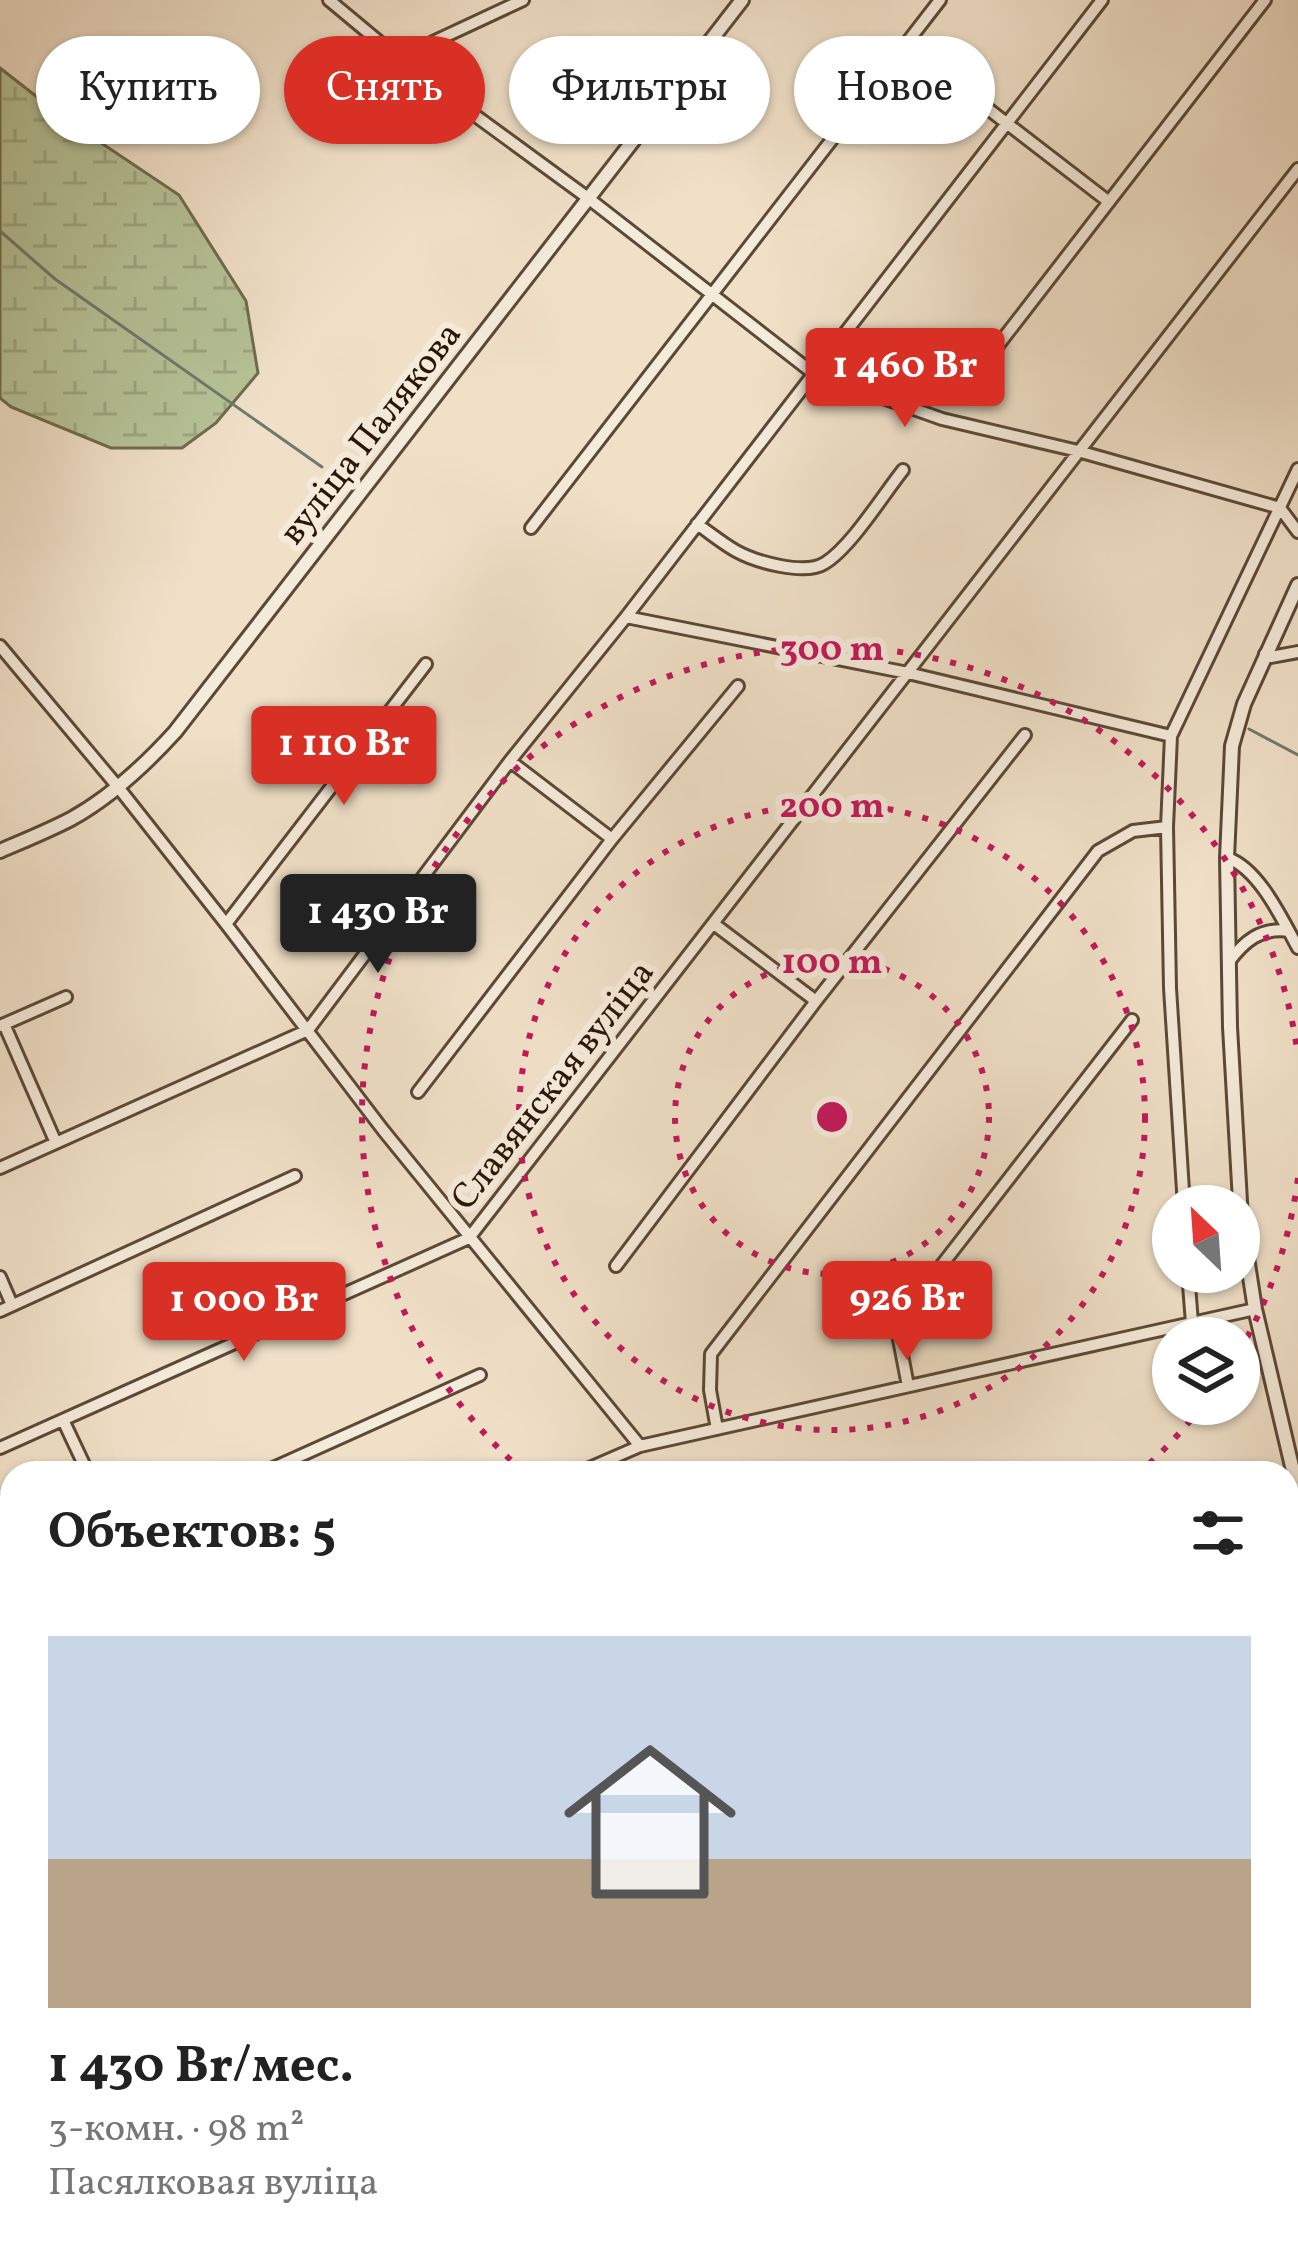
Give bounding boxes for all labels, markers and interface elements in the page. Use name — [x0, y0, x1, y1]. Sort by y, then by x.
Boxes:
chip: Купить — [36, 36, 260, 144]
chip: Снять — [284, 36, 485, 144]
chip: Фильтры — [509, 36, 770, 144]
chip: Новое — [794, 36, 995, 144]
street label: вуліца Палякова — [269, 313, 475, 556]
pin: 1 460 Br — [781, 328, 1029, 430]
text: 1 460 Br — [833, 340, 977, 394]
text: 300 m — [780, 626, 884, 676]
pin: 1 110 Br — [220, 706, 468, 808]
text: 1 110 Br — [278, 718, 410, 772]
text: 200 m — [779, 783, 885, 833]
pin: 1 430 Br — [254, 874, 502, 976]
text: 1 430 Br — [307, 886, 449, 940]
text: 100 m — [781, 939, 883, 989]
street label: Славянская вуліца — [441, 951, 668, 1222]
centre of rings — [811, 1096, 853, 1138]
north arrow — [1152, 1185, 1260, 1293]
map controls — [1152, 1185, 1260, 1425]
pin: 926 Br — [809, 1261, 1005, 1363]
pin: 1 000 Br — [120, 1262, 368, 1364]
text: 926 Br — [849, 1273, 965, 1327]
text: 1 000 Br — [170, 1274, 318, 1328]
button: layers — [1152, 1317, 1260, 1425]
text: Объектов: 5 — [48, 1498, 336, 1569]
icon: filters — [1185, 1500, 1251, 1566]
icon: home — [542, 1714, 758, 1930]
text: 1 430 Br/мес. — [48, 2032, 354, 2103]
text: 3-комн. · 98 m² — [48, 2103, 304, 2157]
text: Пасялковая вуліца — [48, 2157, 378, 2211]

